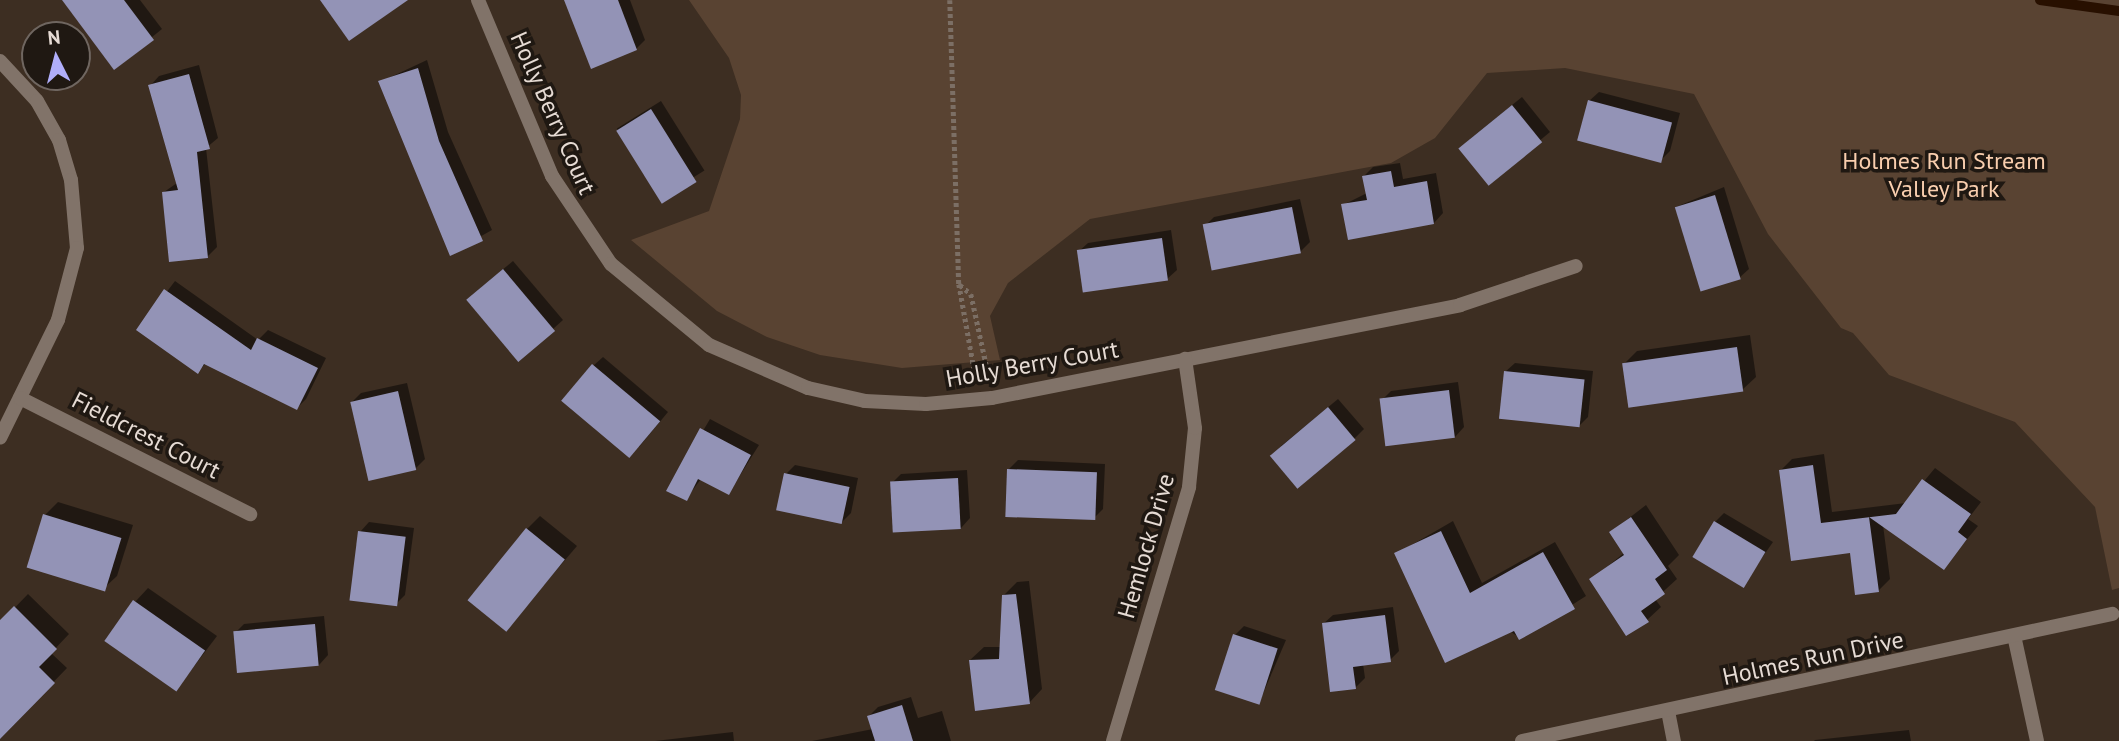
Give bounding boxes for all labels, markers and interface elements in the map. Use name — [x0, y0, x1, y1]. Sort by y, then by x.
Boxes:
north arrow — [21, 21, 91, 91]
text: N — [47, 25, 61, 50]
street label: Holly Berry Court — [504, 27, 602, 199]
park label: Holmes Run Stream Valley Park — [1842, 147, 2046, 203]
street label: Holly Berry Court — [943, 335, 1121, 393]
street label: Fieldcrest Court — [67, 385, 225, 485]
street label: Hemlock Drive — [1111, 470, 1181, 622]
street label: Holmes Run Drive — [1720, 625, 1906, 691]

